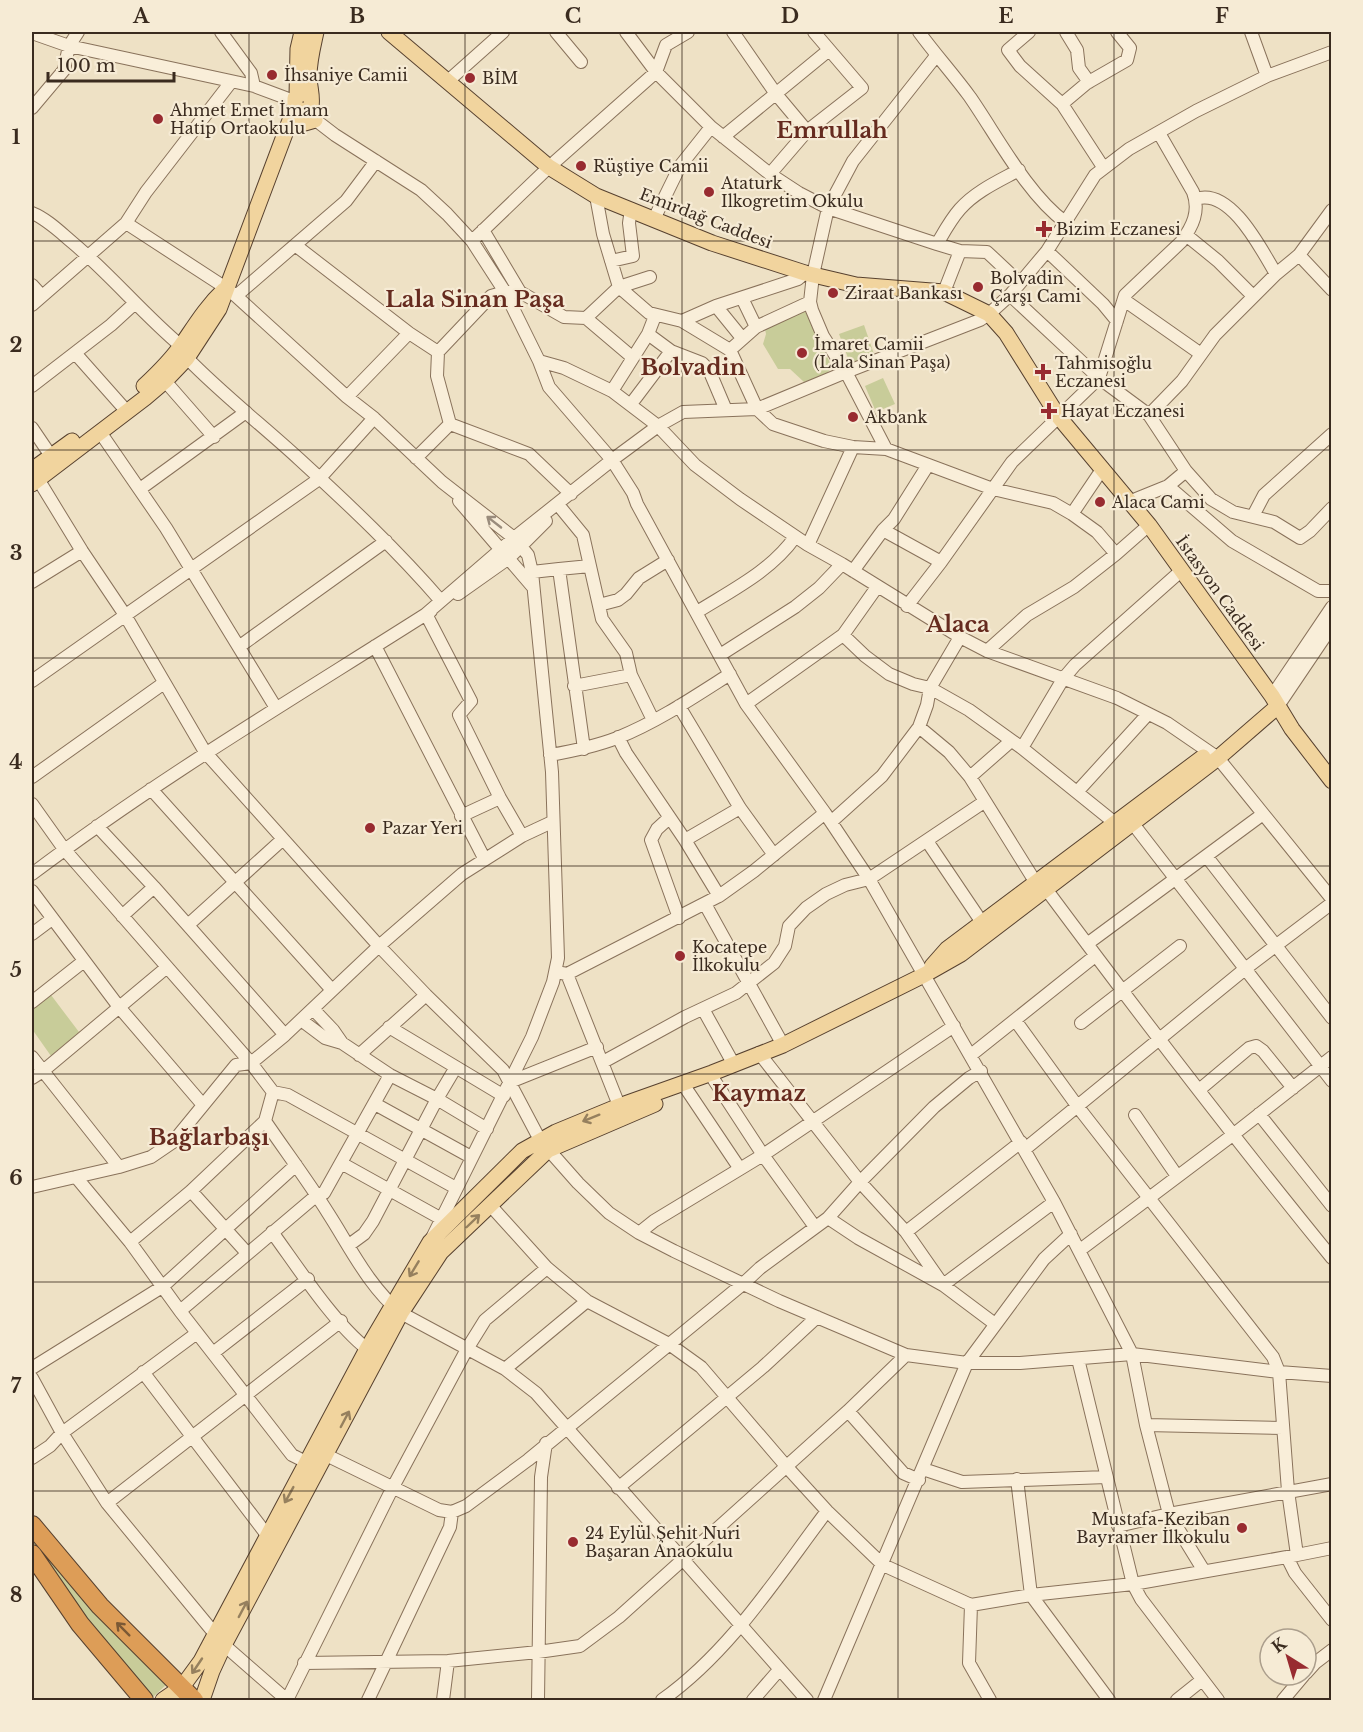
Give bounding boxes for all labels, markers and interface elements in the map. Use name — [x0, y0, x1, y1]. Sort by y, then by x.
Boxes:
text: A — [132, 4, 150, 28]
text: B — [349, 4, 365, 28]
text: C — [565, 4, 581, 28]
text: D — [781, 4, 799, 28]
text: E — [998, 4, 1014, 28]
text: F — [1215, 4, 1229, 28]
scale bar — [48, 45, 174, 83]
text: 100 m — [57, 55, 115, 77]
place label: İhsaniye Camii — [284, 65, 408, 85]
marker: İhsaniye Camii — [265, 68, 279, 82]
place label: BİM — [482, 68, 518, 88]
marker: BİM — [463, 71, 477, 85]
place label: Ahmet Emet İmam Hatip Ortaokulu — [169, 100, 329, 138]
marker: Ahmet Emet İmam Hatip Ortaokulu — [151, 112, 165, 126]
district label: Emrullah — [776, 117, 888, 144]
text: 1 — [12, 125, 21, 149]
place label: Rüştiye Camii — [593, 156, 709, 176]
marker: Rüştiye Camii — [574, 159, 588, 173]
place label: Ataturk Ilkogretim Okulu — [720, 173, 864, 211]
street label: Emirdağ Caddesi — [637, 183, 776, 253]
marker: Ataturk Ilkogretim Okulu — [702, 185, 716, 199]
place label: Bizim Eczanesi — [1056, 219, 1181, 239]
marker: Bizim Eczanesi — [1037, 222, 1051, 236]
place label: Bolvadin Çarşı Cami — [990, 268, 1082, 306]
marker: Bolvadin Çarşı Cami — [971, 280, 985, 294]
place label: Ziraat Bankası — [845, 283, 963, 303]
district label: Lala Sinan Paşa — [385, 286, 565, 313]
marker: Ziraat Bankası — [826, 286, 840, 300]
text: 2 — [9, 333, 23, 357]
place label: İmaret Camii (Lala Sinan Paşa) — [814, 334, 950, 372]
marker: İmaret Camii (Lala Sinan Paşa) — [795, 346, 809, 360]
place label: Tahmisoğlu Eczanesi — [1055, 353, 1152, 391]
district label: Bolvadin — [641, 354, 745, 381]
marker: Tahmisoğlu Eczanesi — [1036, 365, 1050, 379]
place label: Hayat Eczanesi — [1061, 401, 1185, 421]
marker: Hayat Eczanesi — [1042, 404, 1056, 418]
place label: Akbank — [864, 407, 928, 427]
marker: Akbank — [846, 410, 860, 424]
place label: Alaca Cami — [1111, 492, 1205, 512]
marker: Alaca Cami — [1093, 495, 1107, 509]
one-way arrow — [486, 516, 502, 529]
street label: İstasyon Caddesi — [1172, 532, 1269, 655]
text: 3 — [10, 541, 22, 565]
district label: Alaca — [925, 611, 990, 638]
text: 4 — [9, 750, 23, 774]
place label: Pazar Yeri — [382, 818, 464, 838]
marker: Pazar Yeri — [363, 821, 377, 835]
place label: Kocatepe İlkokulu — [692, 937, 767, 975]
marker: Kocatepe İlkokulu — [673, 949, 687, 963]
text: 5 — [10, 958, 22, 982]
district label: Kaymaz — [712, 1080, 806, 1107]
one-way arrow — [582, 1113, 600, 1124]
district label: Bağlarbaşı — [149, 1124, 269, 1151]
text: 6 — [9, 1166, 23, 1190]
one-way arrow — [465, 1215, 480, 1229]
one-way arrow — [407, 1260, 419, 1277]
text: 7 — [11, 1374, 22, 1398]
one-way arrow — [339, 1411, 351, 1428]
one-way arrow — [283, 1485, 294, 1503]
place label: Mustafa-Keziban Bayramer İlkokulu — [1076, 1509, 1230, 1547]
marker: Mustafa-Keziban Bayramer İlkokulu — [1235, 1521, 1249, 1535]
place label: 24 Eylül Şehit Nuri Başaran Anaokulu — [585, 1523, 741, 1561]
marker: 24 Eylül Şehit Nuri Başaran Anaokulu — [566, 1535, 580, 1549]
text: 8 — [10, 1583, 22, 1607]
one-way arrow — [238, 1601, 249, 1619]
one-way arrow — [116, 1621, 131, 1636]
north arrow — [1258, 1627, 1318, 1687]
text: K — [1268, 1633, 1291, 1657]
one-way arrow — [191, 1657, 203, 1674]

